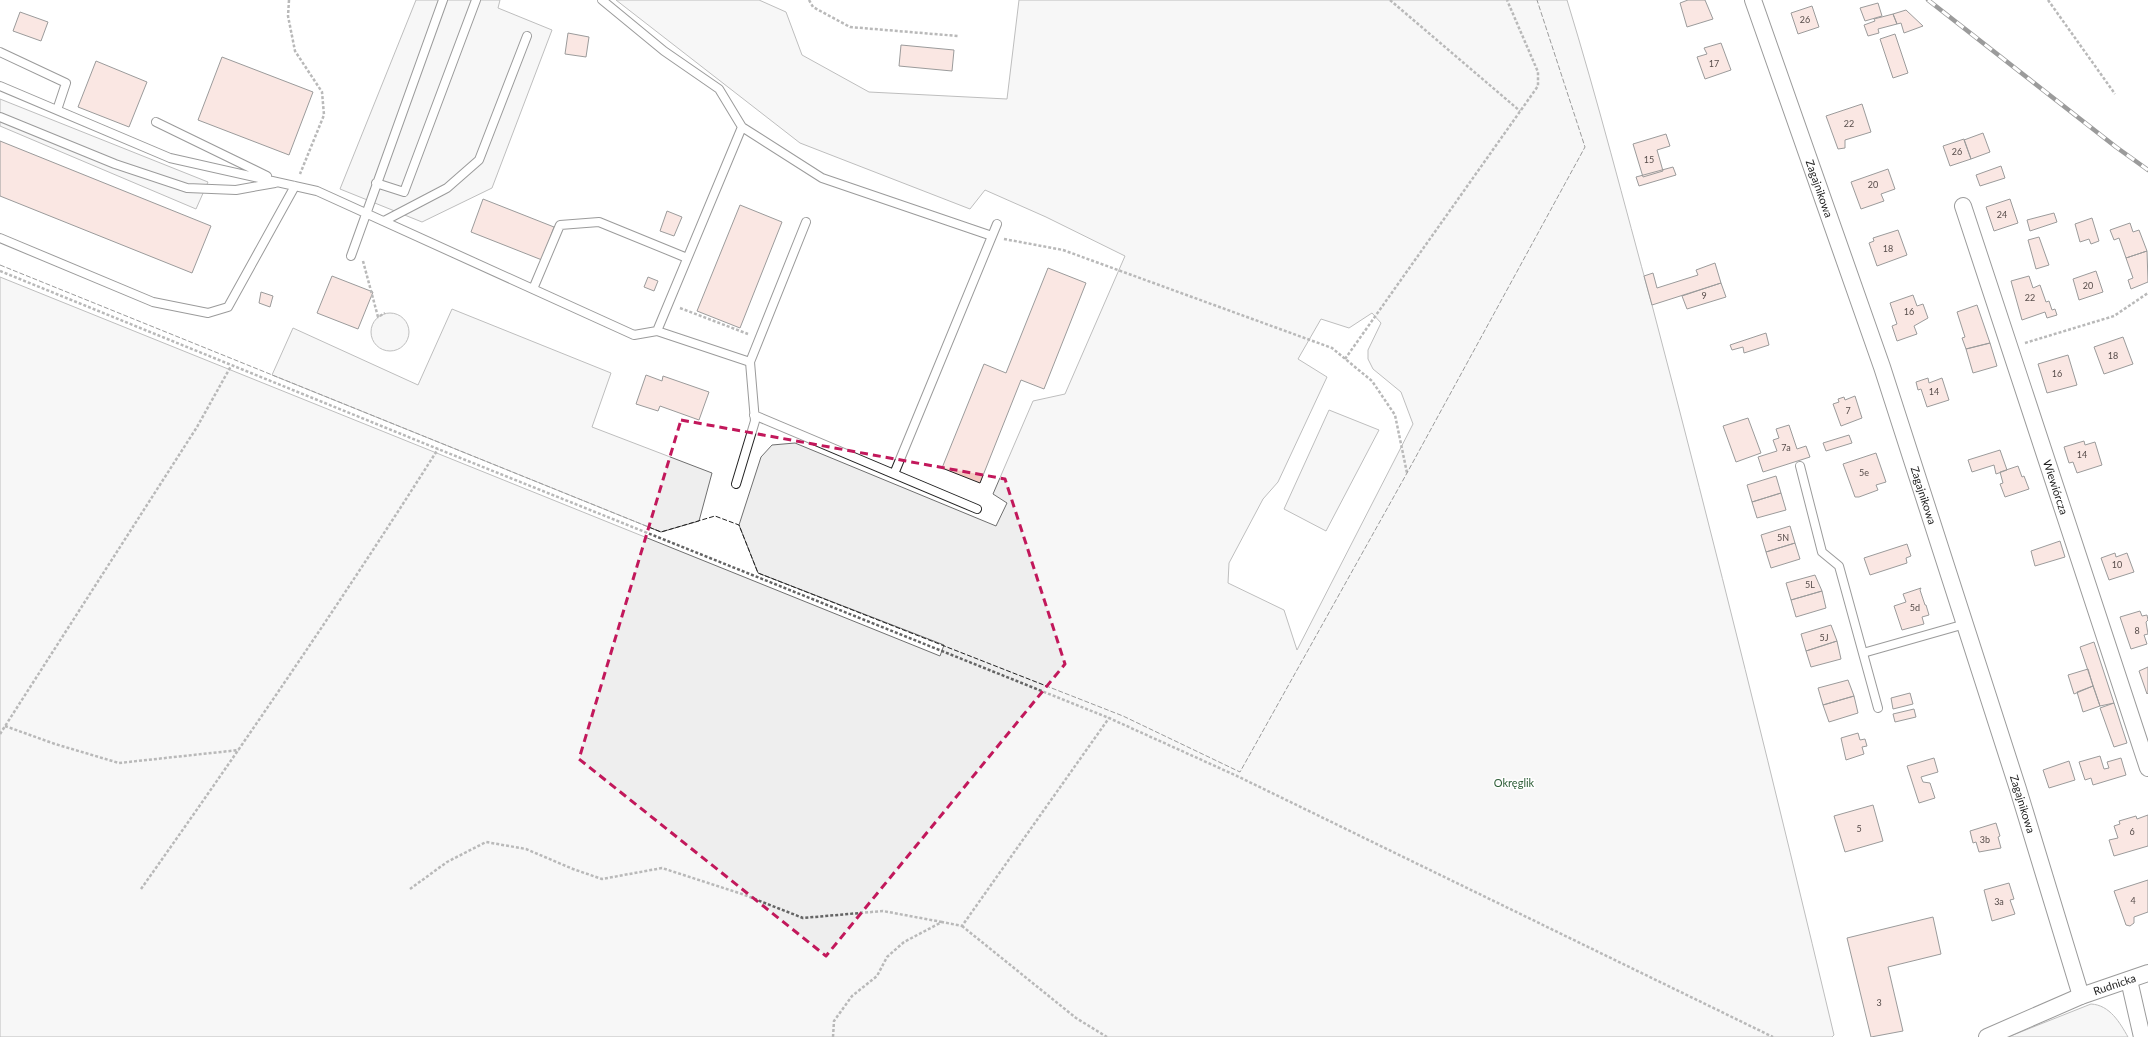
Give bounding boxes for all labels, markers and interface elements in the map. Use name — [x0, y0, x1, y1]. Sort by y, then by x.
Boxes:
house number: 26 — [1800, 14, 1810, 25]
house number: 17 — [1709, 58, 1719, 69]
house number: 22 — [1844, 118, 1854, 129]
house number: 26 — [1952, 146, 1962, 157]
house number: 15 — [1644, 154, 1654, 165]
street label: Zagajnikowa — [1804, 158, 1836, 219]
house number: 20 — [1868, 179, 1878, 190]
house number: 24 — [1997, 209, 2007, 220]
house number: 18 — [1883, 243, 1893, 254]
house number: 20 — [2083, 280, 2093, 291]
house number: 9 — [1701, 290, 1707, 301]
house number: 22 — [2025, 292, 2035, 303]
house number: 16 — [1904, 306, 1914, 317]
house number: 18 — [2108, 350, 2118, 361]
house number: 16 — [2052, 368, 2062, 379]
house number: 14 — [1929, 386, 1939, 397]
house number: 7 — [1845, 405, 1851, 416]
house number: 7a — [1781, 442, 1791, 453]
house number: 14 — [2077, 449, 2087, 460]
street label: Wiewiórcza — [2041, 458, 2071, 516]
street label: Zagajnikowa — [1908, 465, 1939, 526]
house number: 5e — [1859, 467, 1869, 478]
house number: 5N — [1777, 532, 1789, 543]
house number: 10 — [2112, 559, 2122, 570]
house number: 5L — [1805, 579, 1815, 590]
house number: 5d — [1910, 602, 1920, 613]
house number: 8 — [2134, 625, 2140, 636]
house number: 5J — [1819, 632, 1829, 643]
street label: Zagajnikowa — [2008, 773, 2038, 834]
park label: Okręglik — [1494, 776, 1535, 789]
house number: 5 — [1856, 823, 1862, 834]
house number: 6 — [2129, 826, 2135, 837]
house number: 3b — [1980, 834, 1990, 845]
house number: 4 — [2130, 895, 2136, 906]
house number: 3a — [1994, 896, 2004, 907]
street label: Rudnicka — [2091, 971, 2137, 997]
house number: 3 — [1876, 997, 1882, 1008]

